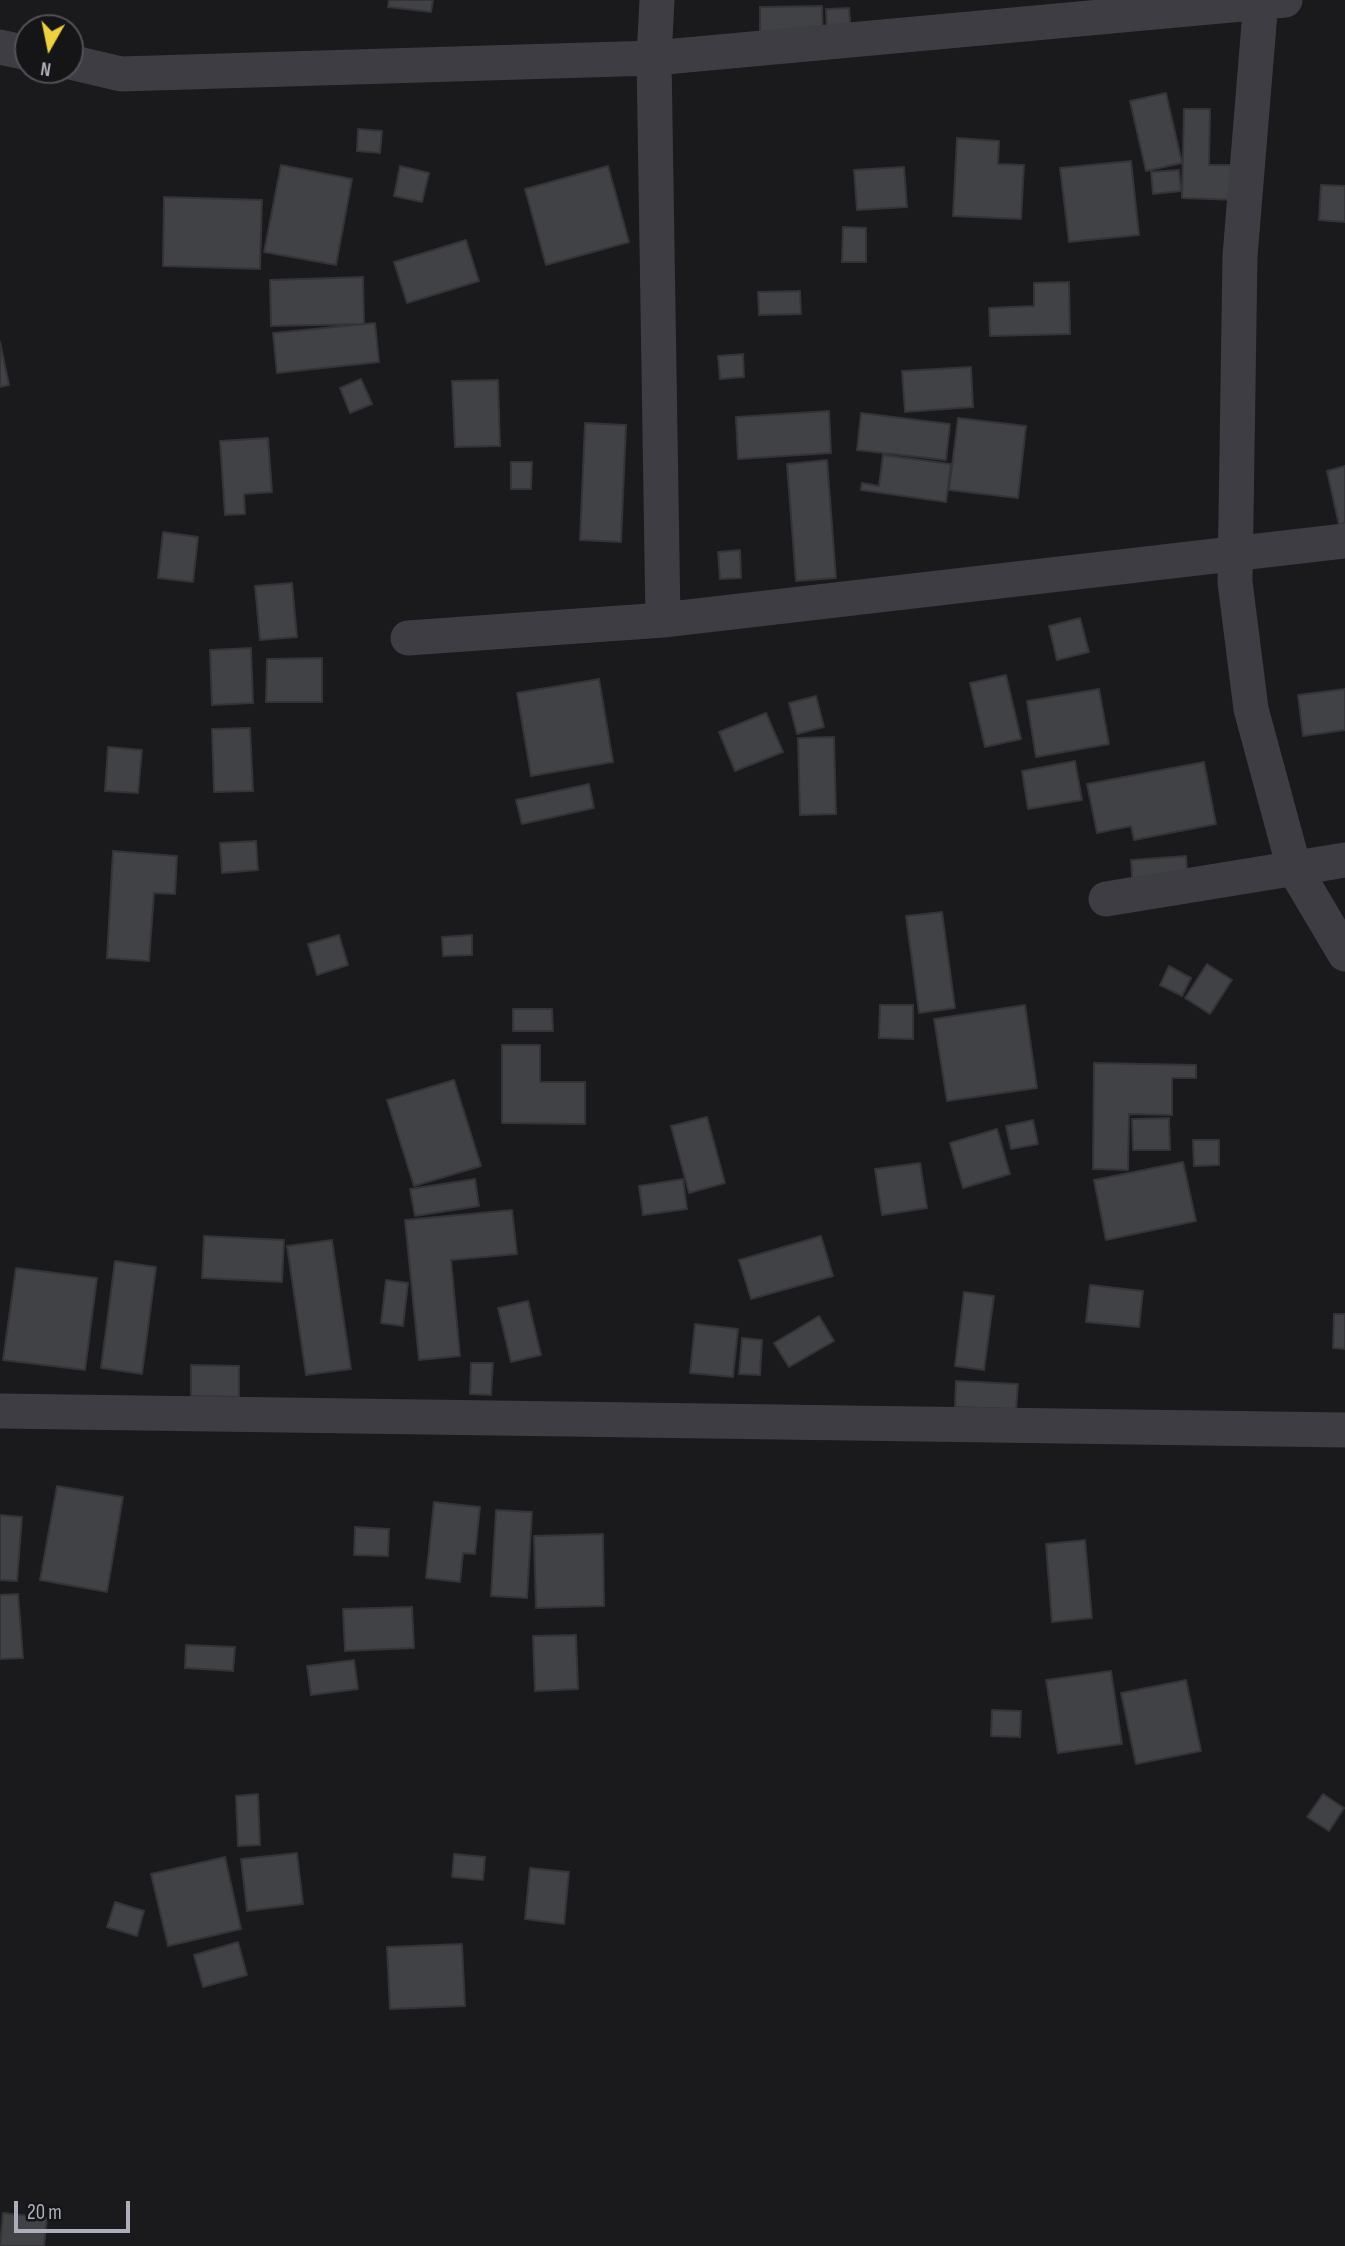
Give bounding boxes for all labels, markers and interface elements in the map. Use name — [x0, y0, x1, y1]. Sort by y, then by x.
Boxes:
north arrow — [14, 14, 84, 84]
text: N — [39, 56, 53, 80]
scale bar — [18, 2186, 133, 2230]
text: 20 m — [27, 2200, 62, 2225]

